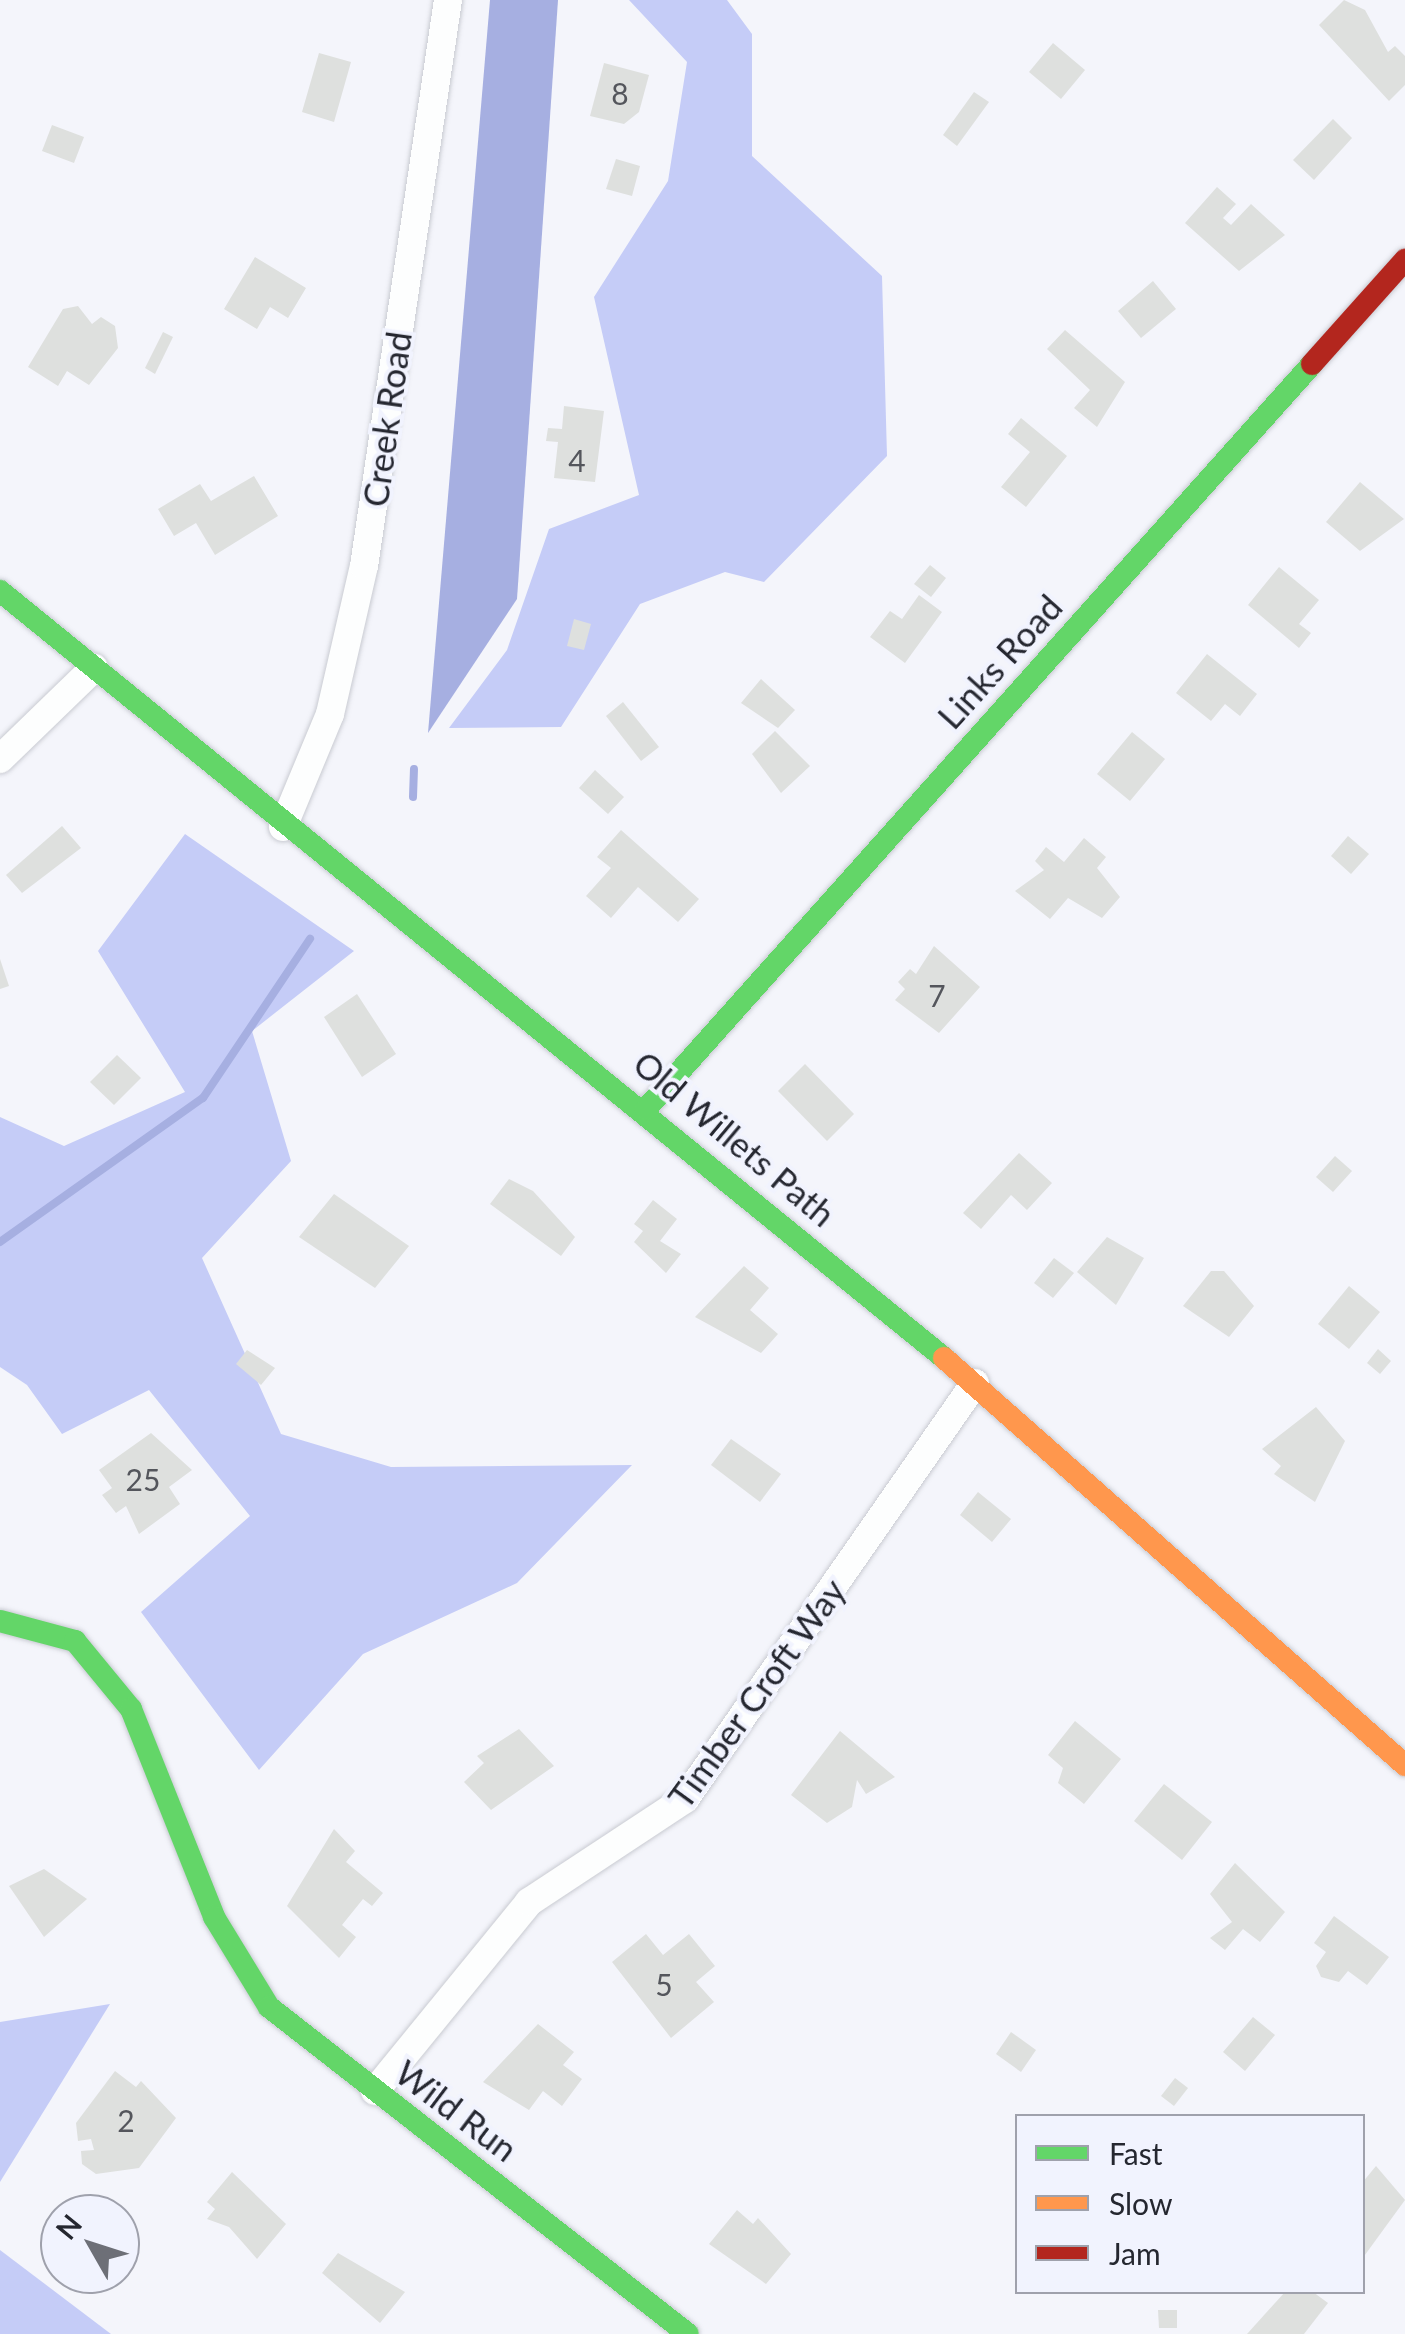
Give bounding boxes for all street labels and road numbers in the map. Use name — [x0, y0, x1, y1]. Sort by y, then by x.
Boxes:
street label: Creek Road — [353, 329, 419, 509]
street label: Links Road — [928, 585, 1070, 737]
street label: Old Willets Path — [626, 1041, 844, 1235]
street label: Timber Croft Way — [658, 1570, 854, 1816]
street label: Wild Run — [388, 2051, 526, 2169]

